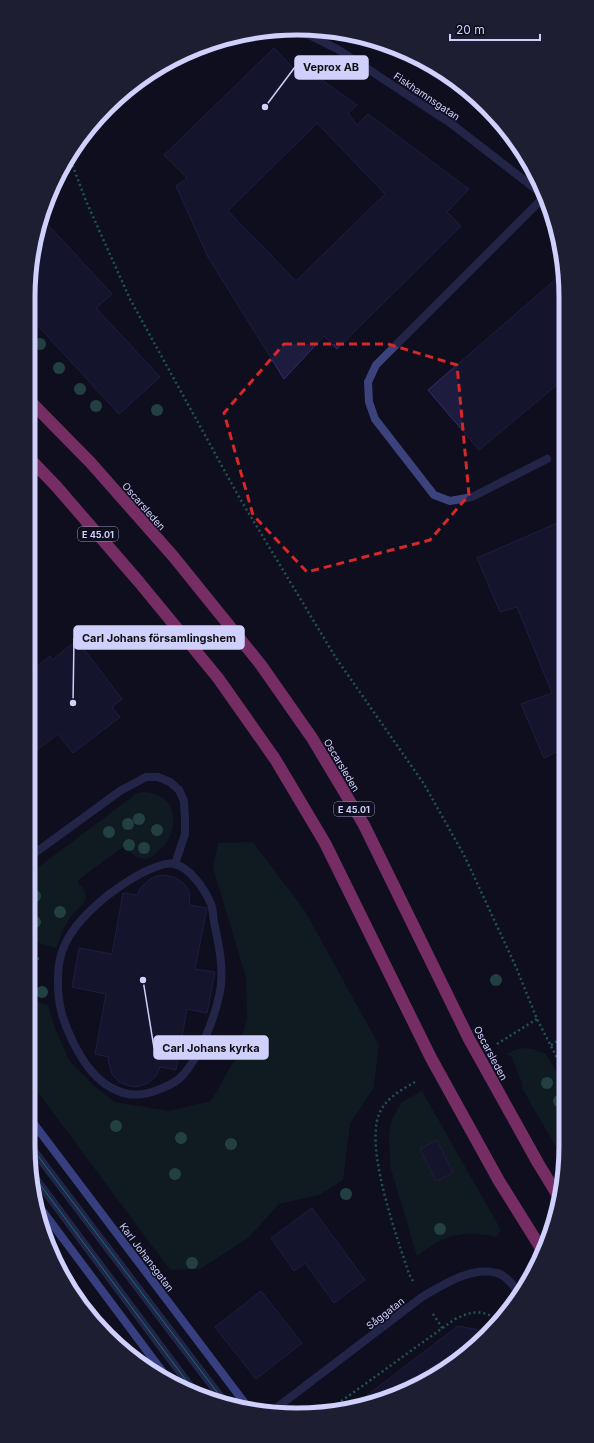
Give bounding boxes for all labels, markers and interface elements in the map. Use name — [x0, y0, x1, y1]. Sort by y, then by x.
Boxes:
scale bar — [450, 16, 540, 42]
text: 20 m — [456, 22, 485, 37]
callout: Veprox AB — [295, 56, 368, 79]
text: Veprox AB — [303, 60, 359, 74]
street label: Fiskhamnsgatan — [392, 69, 462, 123]
street label: Oscarsleden — [120, 480, 168, 532]
road number: E 45.01 — [78, 527, 118, 541]
callout: Carl Johans församlingshem — [74, 626, 244, 649]
text: Carl Johans församlingshem — [82, 631, 236, 645]
street label: Oscarsleden — [322, 736, 363, 794]
road number: E 45.01 — [334, 802, 374, 816]
street label: Oscarsleden — [472, 1024, 510, 1082]
callout: Carl Johans kyrka — [154, 1036, 268, 1059]
text: Carl Johans kyrka — [162, 1041, 260, 1055]
street label: Karl Johansgatan — [117, 1220, 177, 1294]
street label: Såggatan — [364, 1294, 406, 1332]

